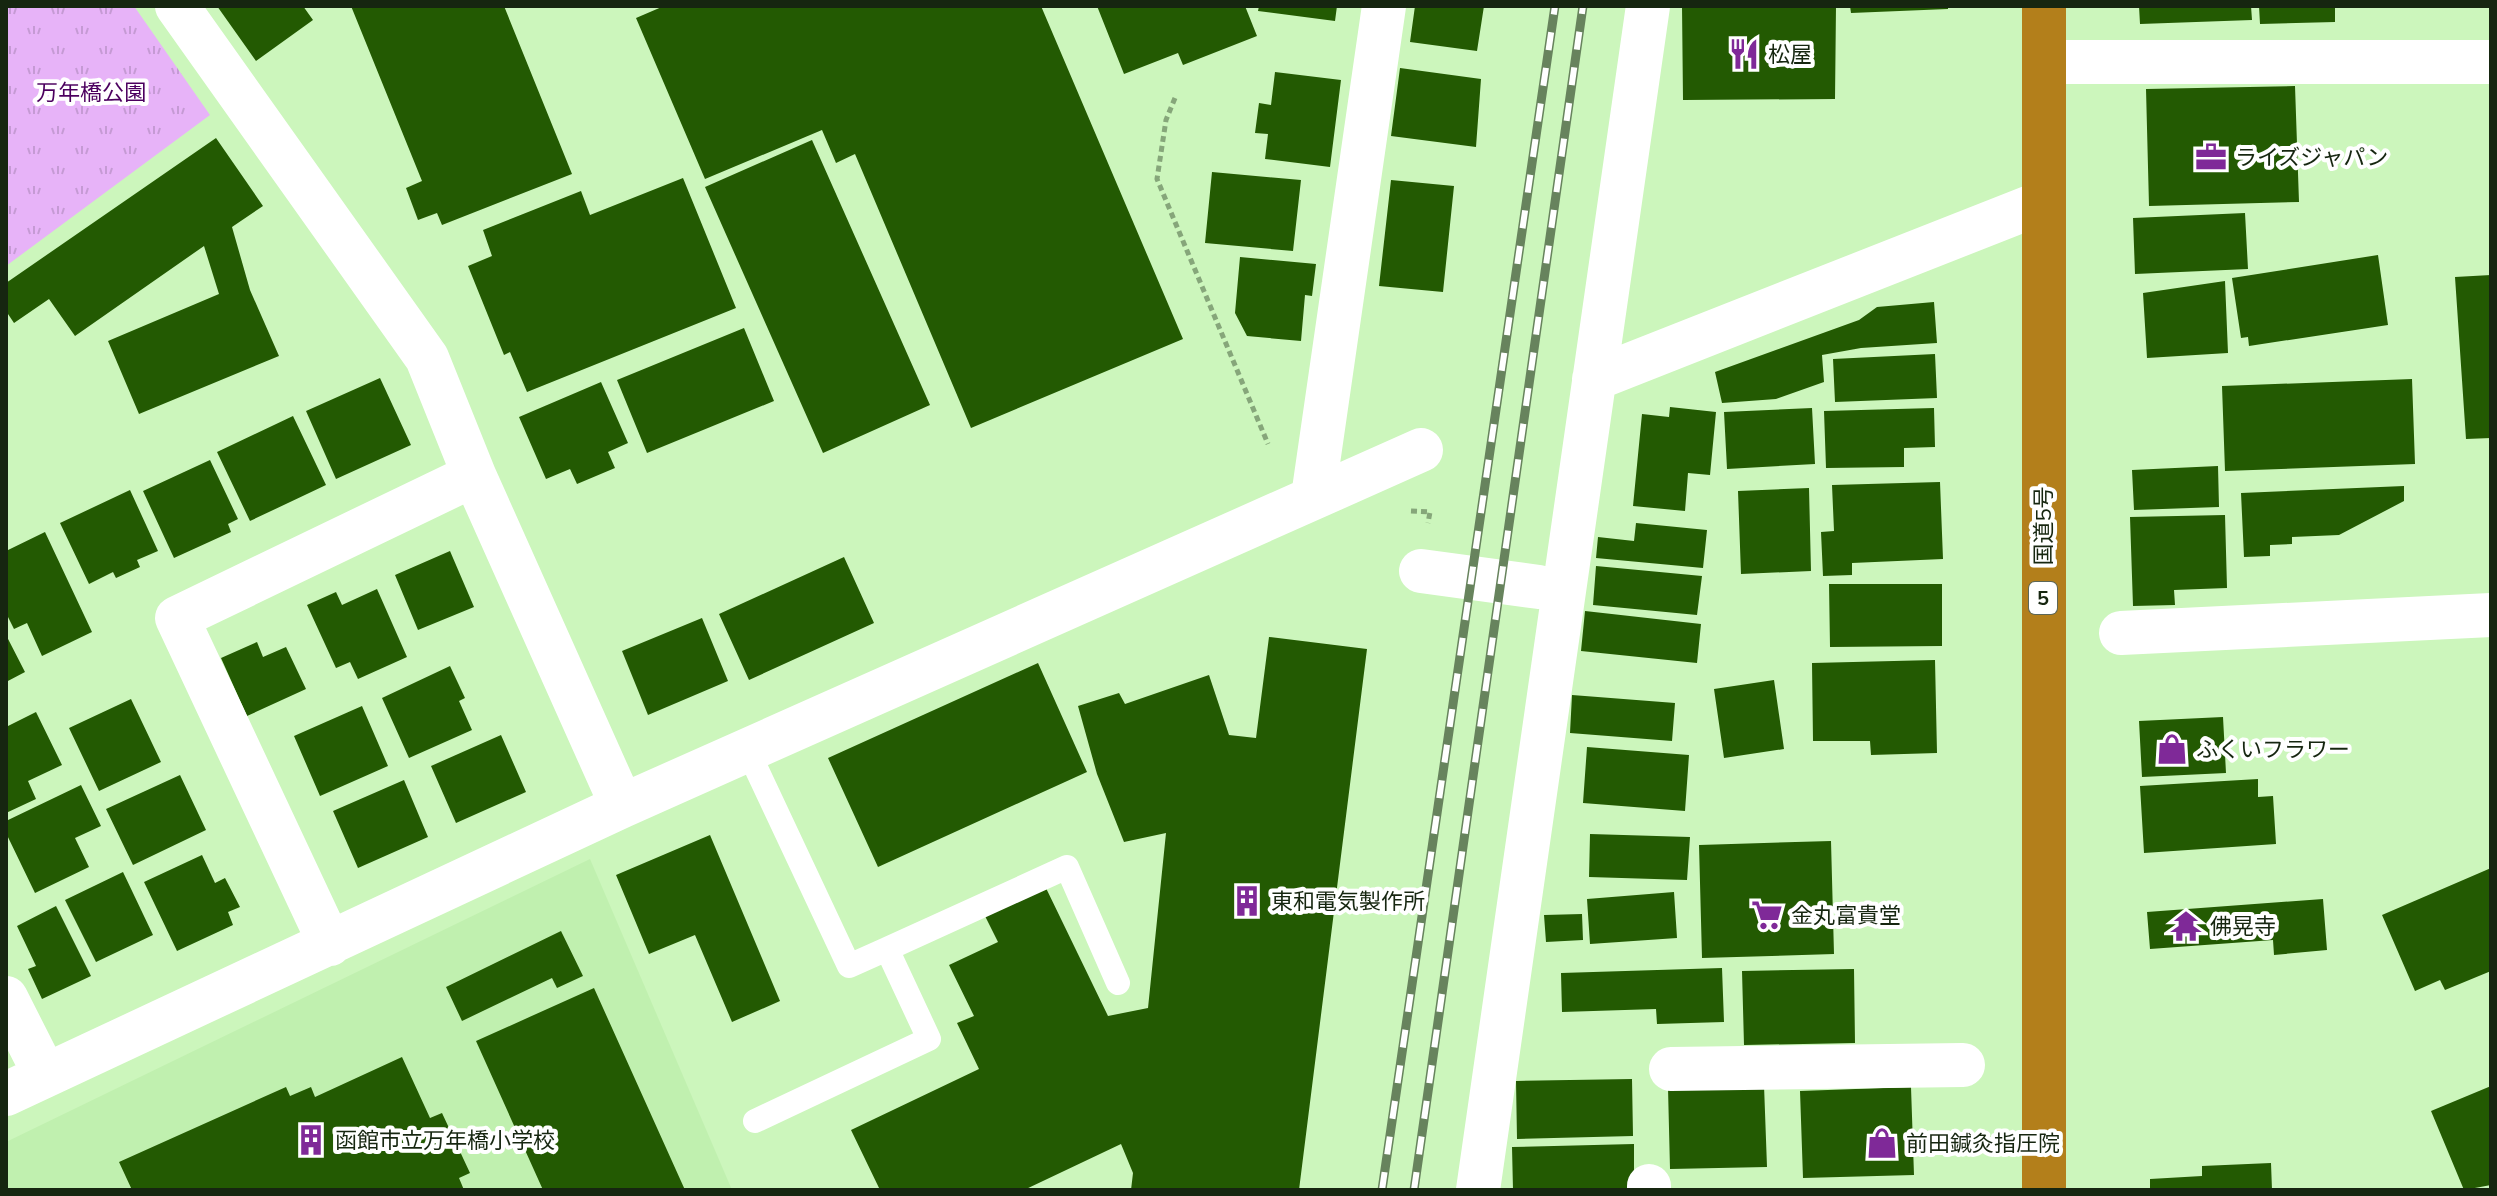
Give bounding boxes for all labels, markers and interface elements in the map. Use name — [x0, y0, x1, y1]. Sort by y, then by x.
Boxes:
restaurant icon: 松屋 — [1727, 37, 1761, 71]
place label: 松屋 — [1768, 40, 1812, 68]
park label: 万年橋公園 — [36, 78, 146, 106]
office icon: ライズジャパン — [2194, 140, 2228, 174]
place label: ライズジャパン — [2235, 143, 2388, 171]
street label: 国道5号 — [2029, 486, 2057, 566]
road number: 5 — [2029, 582, 2057, 614]
shop icon: ふくいフラワー — [2155, 732, 2189, 766]
place label: ふくいフラワー — [2196, 735, 2350, 763]
building icon: 東和電気製作所 — [1230, 884, 1264, 918]
place label: 東和電気製作所 — [1271, 887, 1425, 915]
supermarket icon: 金丸富貴堂 — [1750, 898, 1784, 932]
place label: 金丸富貴堂 — [1791, 901, 1901, 929]
temple icon: 佛晃寺 — [2169, 909, 2203, 943]
place label: 佛晃寺 — [2210, 912, 2276, 940]
building icon: 函館市立万年橋小学校 — [294, 1123, 328, 1157]
place label: 函館市立万年橋小学校 — [335, 1126, 555, 1154]
shop icon: 前田鍼灸指圧院 — [1865, 1126, 1899, 1160]
place label: 前田鍼灸指圧院 — [1906, 1129, 2060, 1157]

